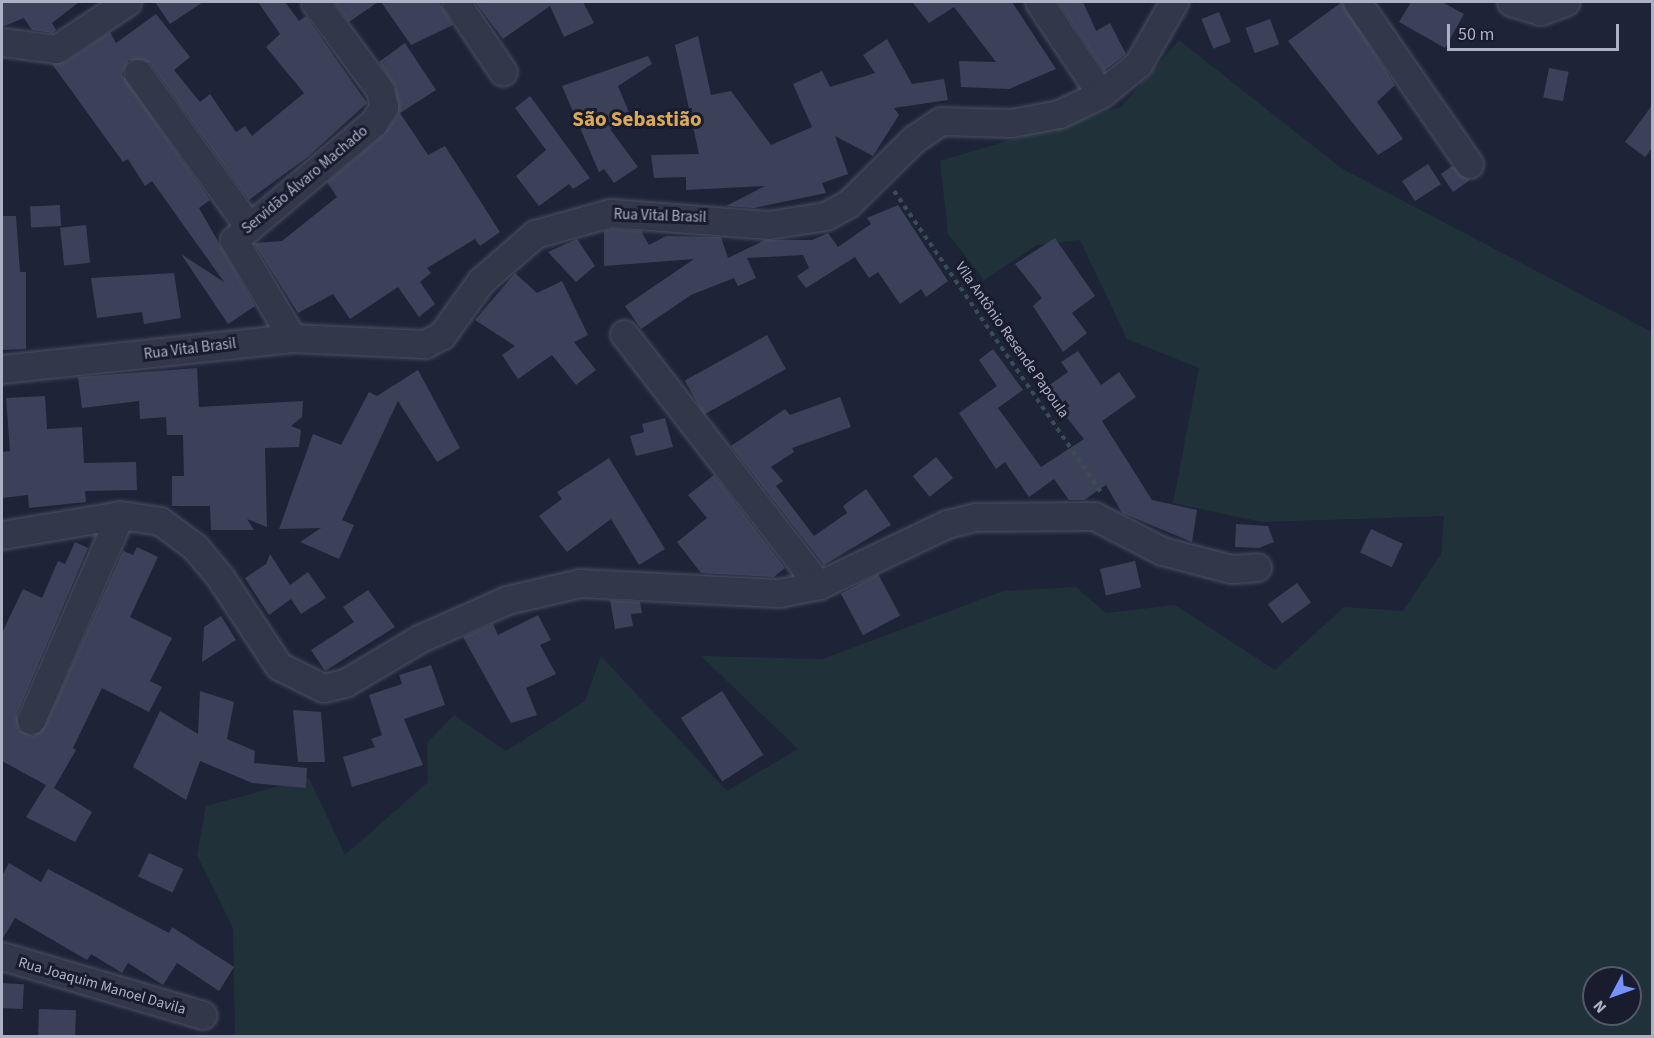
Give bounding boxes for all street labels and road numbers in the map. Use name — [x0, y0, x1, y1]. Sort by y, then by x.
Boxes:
street label: Servidão Álvaro Machado — [238, 122, 372, 238]
street label: Rua Vital Brasil — [613, 205, 707, 227]
street label: Vila Antônio Resende Papoula — [951, 259, 1073, 421]
street label: Rua Vital Brasil — [143, 334, 237, 364]
street label: Rua Joaquim Manoel Davila — [16, 953, 188, 1019]

